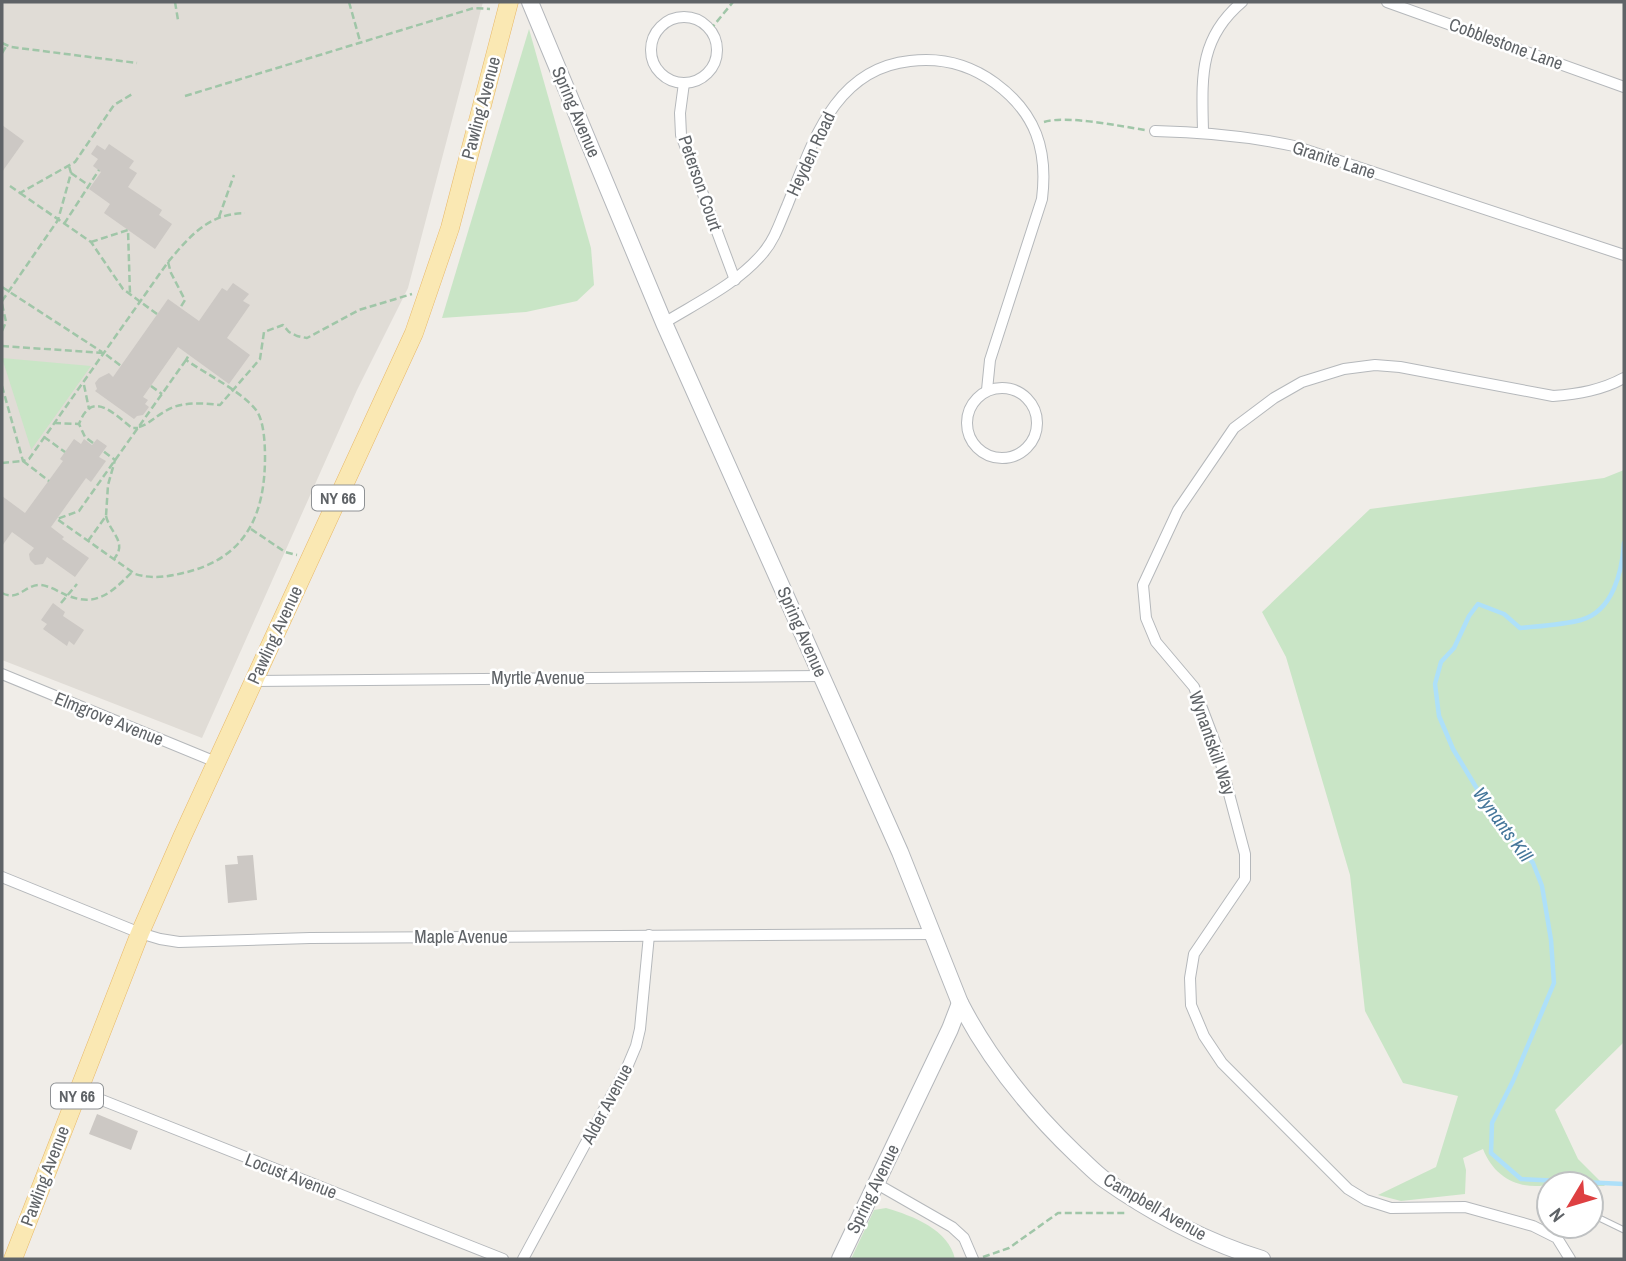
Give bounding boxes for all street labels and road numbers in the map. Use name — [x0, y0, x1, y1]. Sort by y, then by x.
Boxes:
street label: Cobblestone Lane — [1446, 11, 1567, 76]
street label: Pawling Avenue — [455, 54, 506, 162]
street label: Spring Avenue — [546, 62, 607, 161]
street label: Heyden Road — [780, 108, 841, 200]
street label: Peterson Court — [672, 132, 728, 234]
street label: Granite Lane — [1289, 134, 1379, 185]
road number: NY 66 — [312, 485, 364, 510]
street label: Pawling Avenue — [241, 582, 308, 688]
street label: Spring Avenue — [771, 583, 834, 681]
street label: Myrtle Avenue — [491, 665, 585, 690]
street label: Elmgrove Avenue — [51, 685, 167, 752]
street label: Wynantskill Way — [1183, 688, 1242, 799]
street label: Maple Avenue — [414, 924, 508, 949]
street label: Alder Avenue — [574, 1059, 638, 1149]
road number: NY 66 — [51, 1084, 103, 1108]
street label: Pawling Avenue — [14, 1122, 75, 1230]
street label: Spring Avenue — [840, 1140, 905, 1238]
street label: Locust Avenue — [242, 1147, 341, 1205]
street label: Campbell Avenue — [1099, 1167, 1211, 1246]

